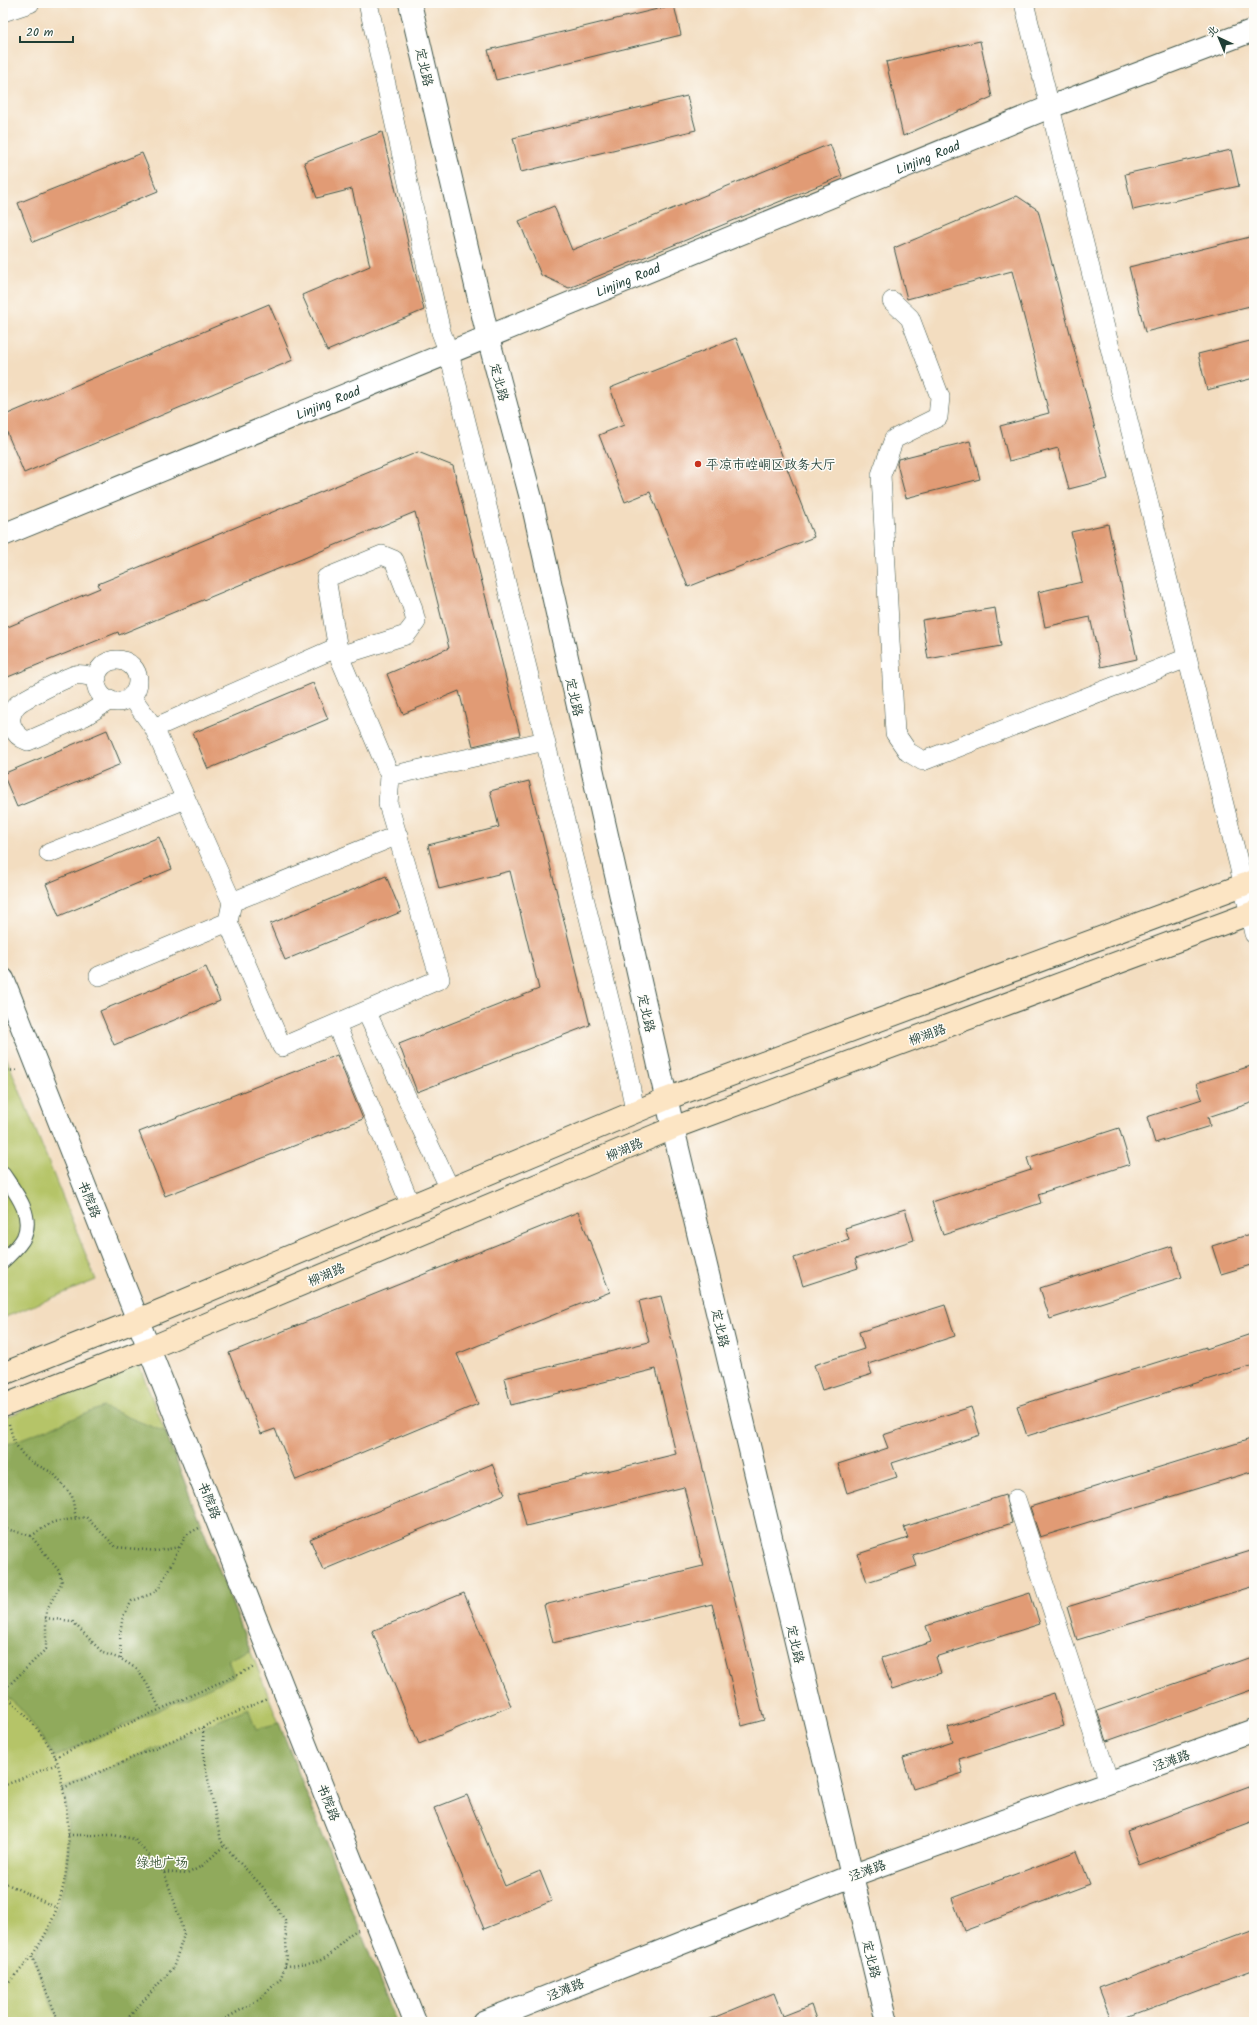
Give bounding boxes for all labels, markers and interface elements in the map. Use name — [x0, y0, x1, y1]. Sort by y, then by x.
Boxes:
scale bar — [20, 18, 73, 44]
north arrow — [1199, 18, 1239, 58]
text: 北 — [1203, 21, 1223, 42]
text: 20 m — [26, 23, 54, 42]
street label: 定北路 — [409, 46, 438, 89]
street label: Linjing Road — [893, 136, 964, 181]
street label: Linjing Road — [593, 258, 664, 304]
street label: 定北路 — [483, 361, 514, 404]
street label: Linjing Road — [293, 381, 364, 426]
place label: 平凉市崆峒区政务大厅 — [706, 455, 836, 476]
marker: 平凉市崆峒区政务大厅 — [693, 459, 703, 469]
street label: 定北路 — [559, 676, 588, 719]
street label: 定北路 — [631, 992, 660, 1035]
street label: 柳湖路 — [906, 1019, 949, 1052]
street label: 柳湖路 — [603, 1133, 647, 1168]
street label: 书院路 — [72, 1178, 106, 1222]
street label: 柳湖路 — [305, 1258, 349, 1293]
street label: 定北路 — [705, 1307, 734, 1350]
street label: 书院路 — [192, 1479, 226, 1523]
street label: 定北路 — [780, 1623, 809, 1666]
street label: 泾滩路 — [1150, 1745, 1193, 1778]
street label: 书院路 — [311, 1781, 345, 1825]
park label: 绿地广场 — [136, 1853, 188, 1874]
street label: 泾滩路 — [846, 1855, 889, 1888]
street label: 定北路 — [856, 1938, 885, 1981]
street label: 泾滩路 — [544, 1973, 588, 2007]

